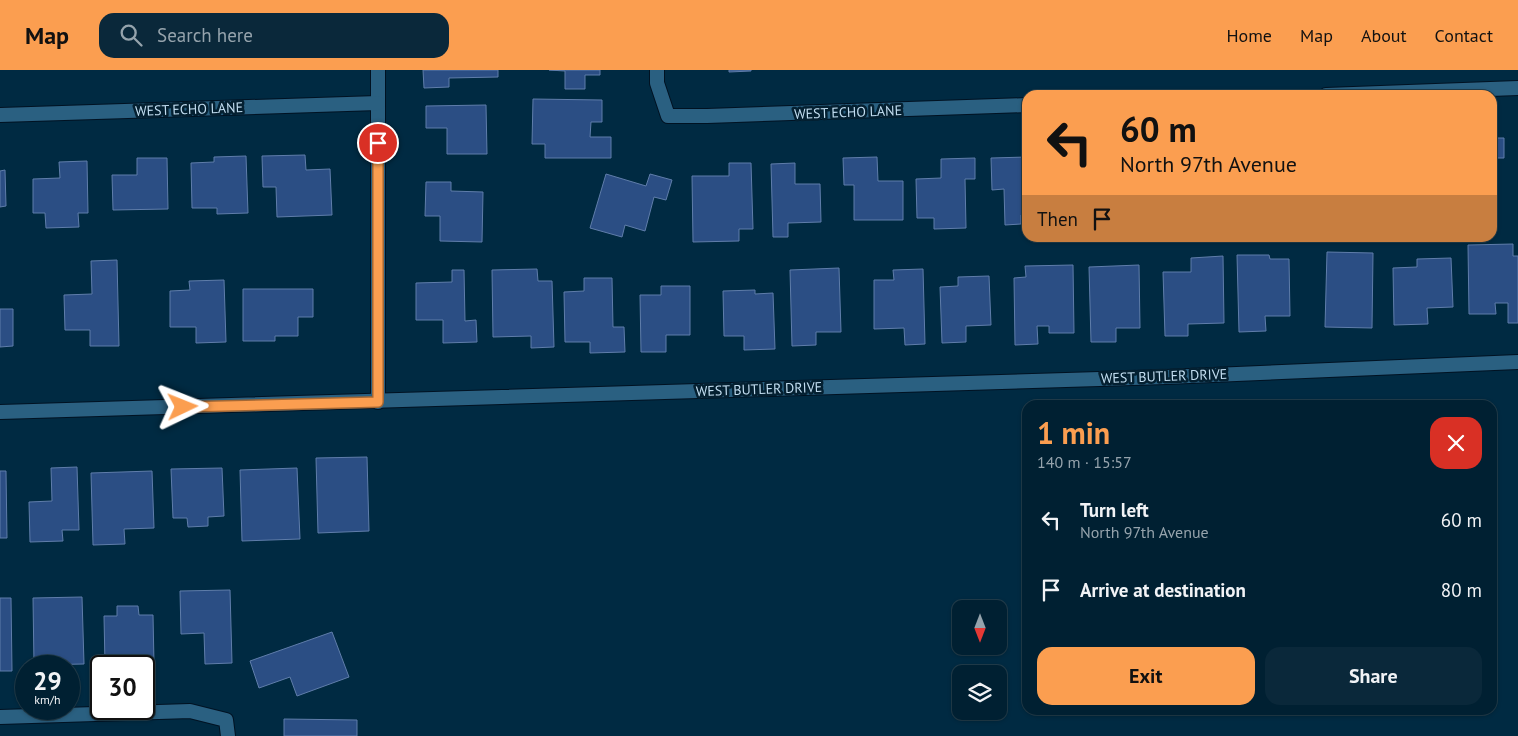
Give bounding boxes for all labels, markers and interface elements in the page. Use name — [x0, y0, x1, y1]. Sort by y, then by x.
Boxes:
search box — [99, 13, 449, 58]
text: Map — [25, 20, 69, 51]
icon: search — [117, 21, 145, 49]
text: Search here — [157, 23, 253, 47]
text: Home — [1226, 24, 1272, 47]
text: Map — [1300, 24, 1333, 47]
text: About — [1361, 24, 1407, 47]
text: Contact — [1435, 24, 1493, 47]
street label: WEST ECHO LANE — [135, 98, 243, 120]
street label: WEST ECHO LANE — [794, 101, 902, 123]
text: 60 m — [1120, 106, 1197, 152]
icon: left — [1037, 110, 1102, 175]
pin — [357, 122, 399, 164]
icon: arrive — [364, 129, 392, 157]
text: North 97th Avenue — [1120, 150, 1297, 178]
icon: arrive — [1088, 205, 1116, 233]
text: Then — [1037, 207, 1078, 231]
street label: WEST BUTLER DRIVE — [1101, 365, 1227, 387]
street label: WEST BUTLER DRIVE — [696, 378, 822, 400]
position arrow — [156, 380, 208, 432]
text: 1 min — [1037, 413, 1110, 452]
button: close — [1430, 417, 1482, 469]
text: 140 m · 15:57 — [1037, 452, 1132, 472]
text: Turn left — [1080, 498, 1149, 522]
icon: left — [1037, 506, 1065, 534]
text: 60 m — [1441, 508, 1482, 532]
text: North 97th Avenue — [1080, 522, 1209, 542]
icon: arrive — [1037, 576, 1065, 604]
text: Arrive at destination — [1080, 578, 1246, 602]
text: 80 m — [1441, 578, 1482, 602]
north arrow — [952, 600, 1008, 655]
map controls — [952, 600, 1007, 720]
button: Exit — [1037, 647, 1255, 705]
button: Share — [1265, 647, 1482, 705]
speed limit sign: 30 — [90, 655, 155, 720]
text: 29 — [33, 665, 62, 697]
button: layers — [952, 665, 1007, 720]
text: km/h — [34, 692, 61, 707]

